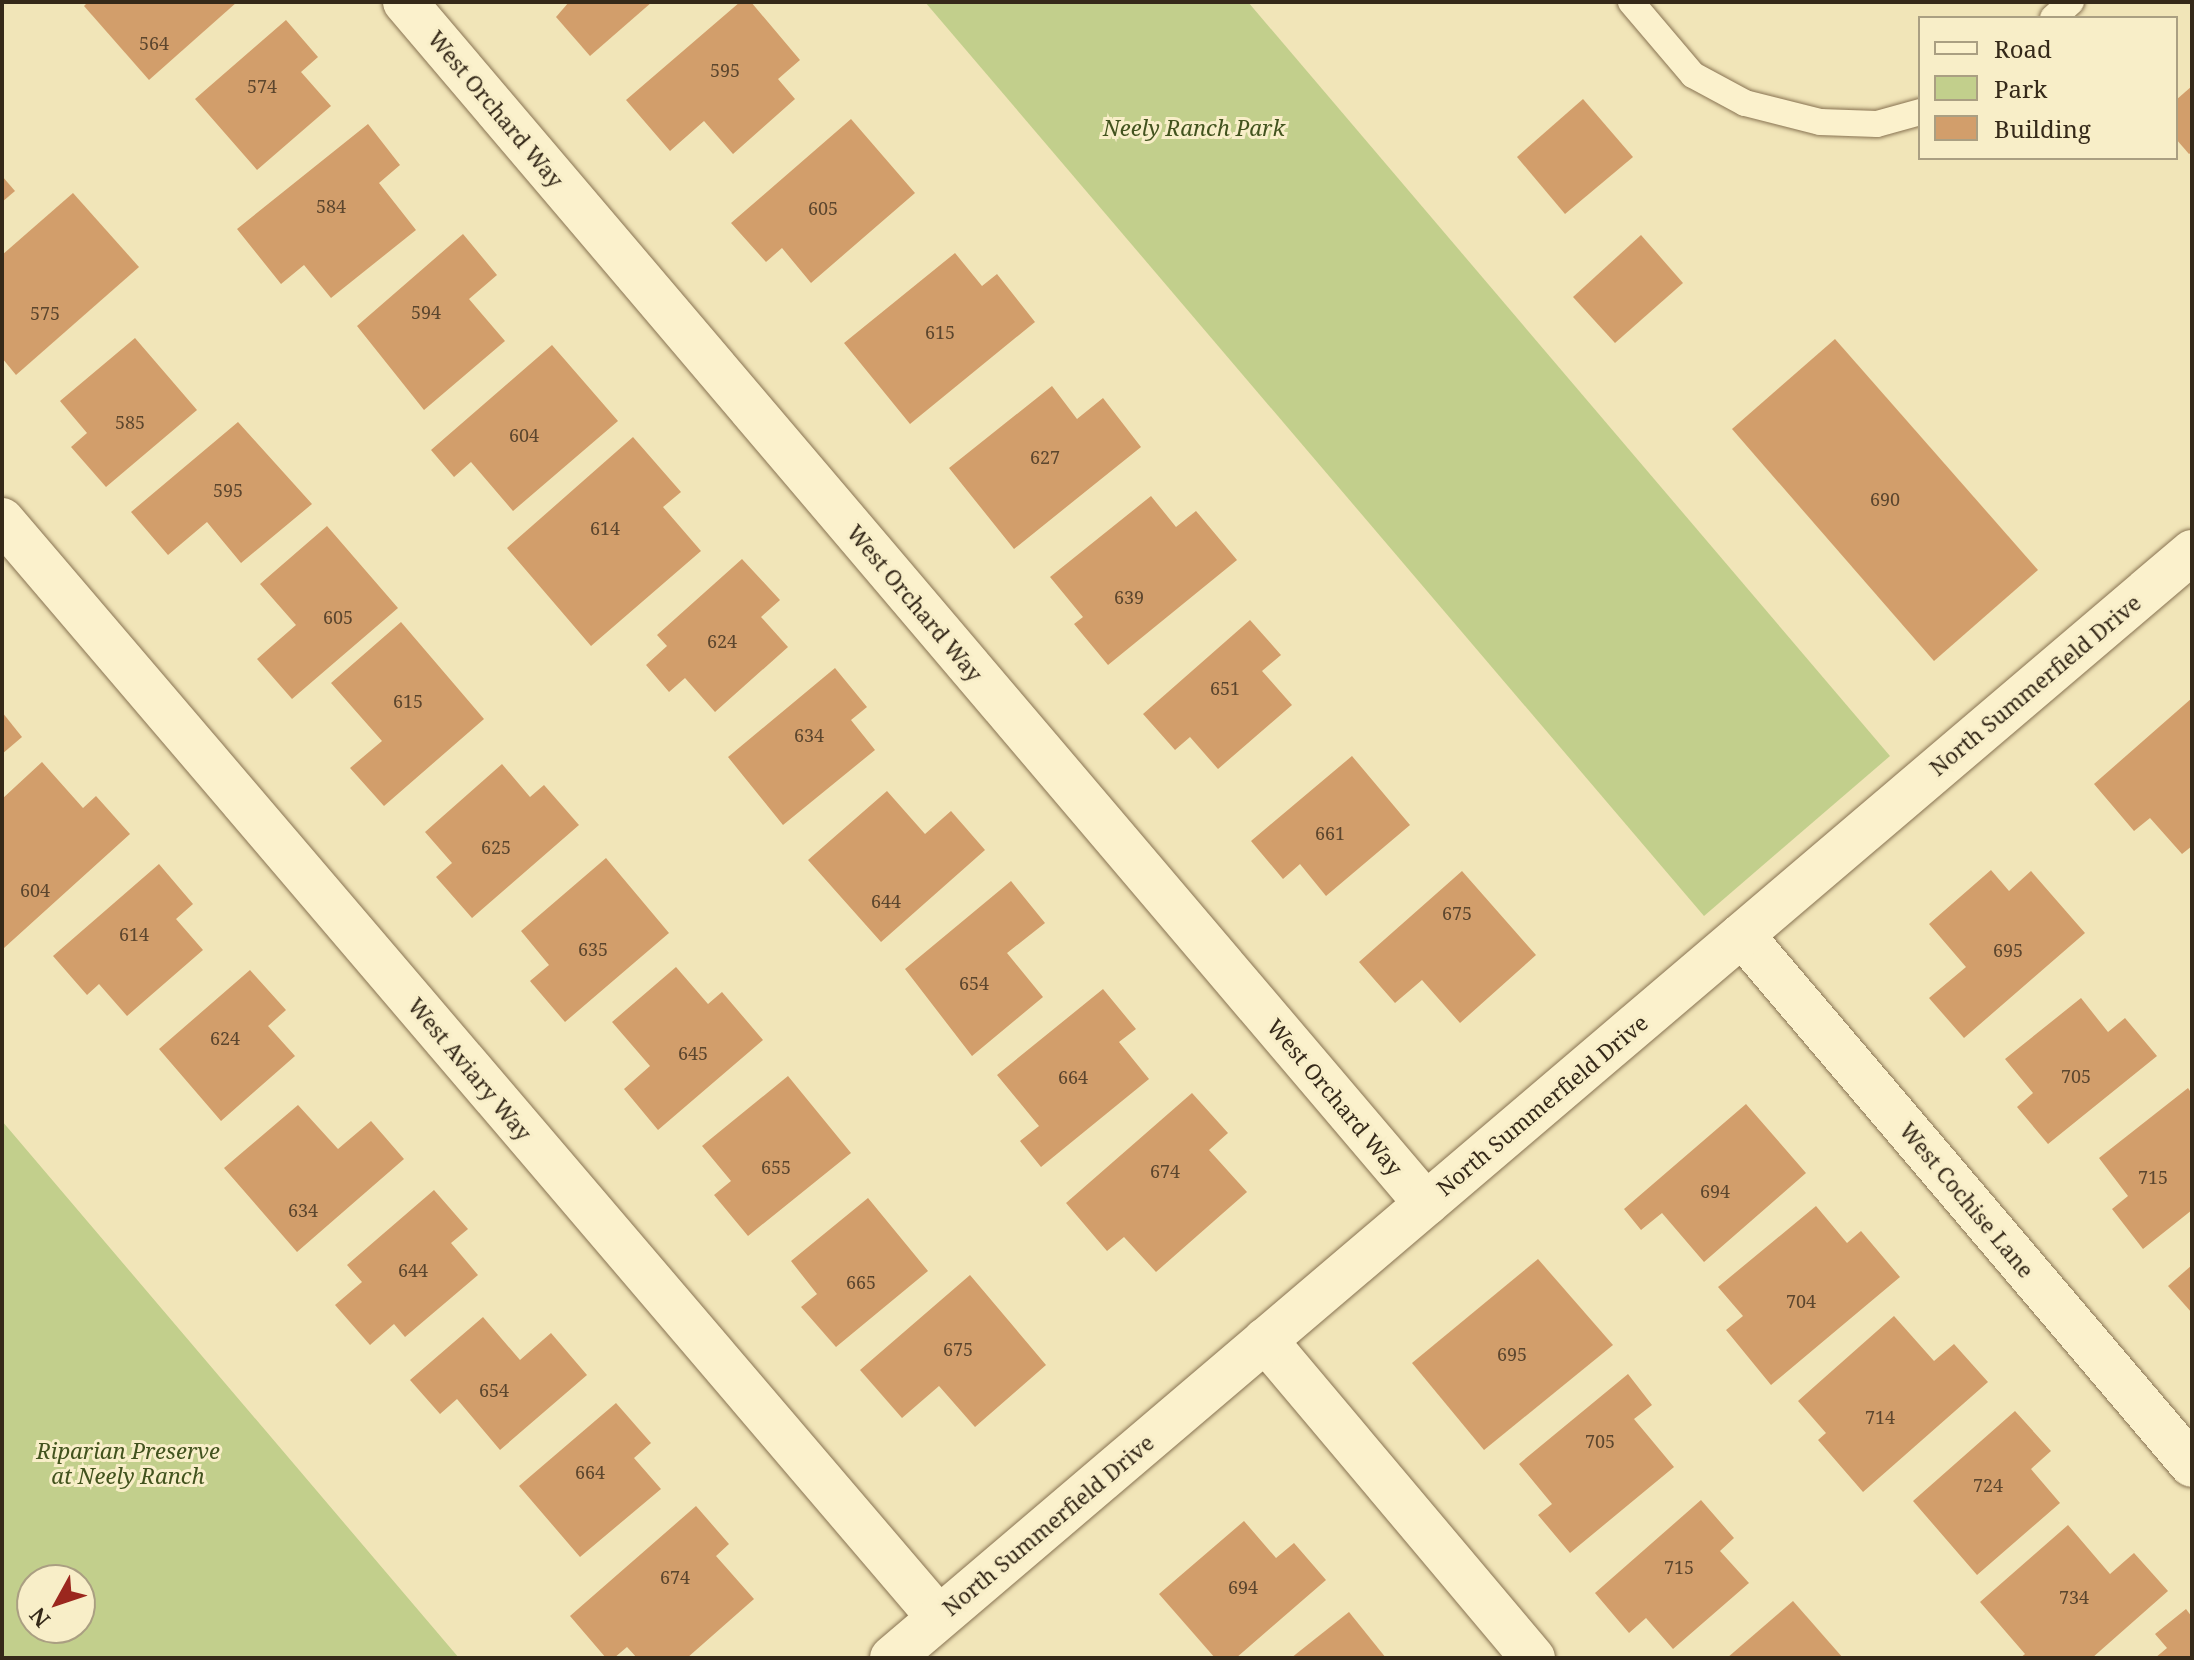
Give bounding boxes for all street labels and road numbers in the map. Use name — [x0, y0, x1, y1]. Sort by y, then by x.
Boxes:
street label: West Orchard Way — [423, 25, 569, 193]
street label: West Orchard Way — [842, 519, 988, 687]
street label: North Summerfield Drive — [1924, 589, 2146, 781]
street label: West Aviary Way — [403, 992, 537, 1146]
street label: North Summerfield Drive — [1431, 1009, 1653, 1201]
street label: West Orchard Way — [1262, 1013, 1408, 1181]
street label: West Cochise Lane — [1894, 1117, 2040, 1283]
street label: North Summerfield Drive — [937, 1429, 1159, 1621]

